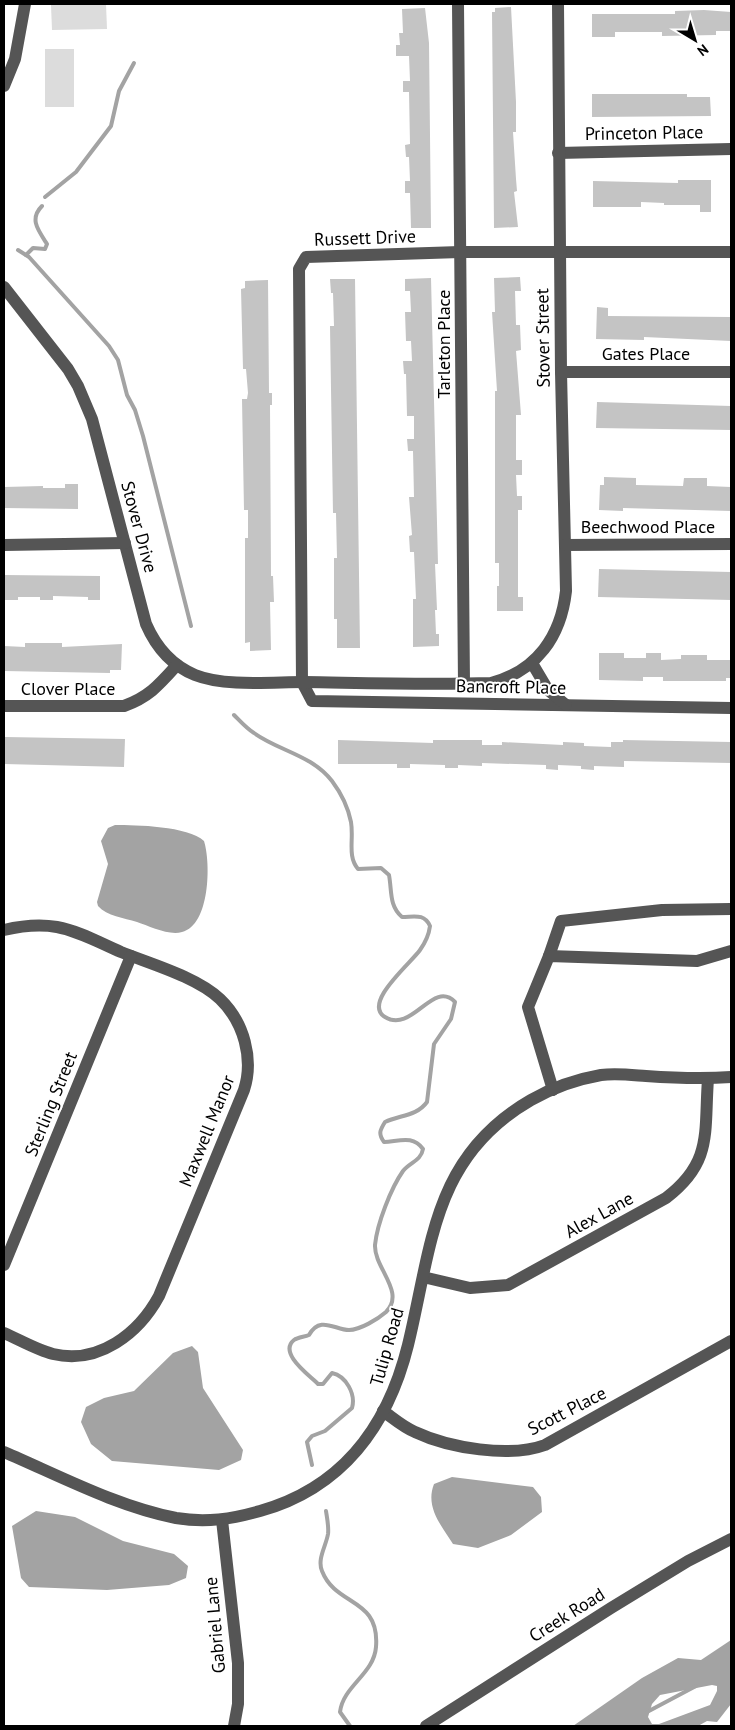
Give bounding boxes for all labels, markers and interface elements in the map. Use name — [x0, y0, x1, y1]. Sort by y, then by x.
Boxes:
north arrow — [670, 15, 720, 65]
text: N — [694, 40, 712, 60]
street label: Princeton Place — [585, 120, 703, 145]
street label: Russett Drive — [314, 224, 416, 251]
street label: Stover Street — [530, 288, 555, 388]
street label: Tarleton Place — [432, 290, 455, 398]
street label: Gates Place — [602, 342, 690, 365]
street label: Stover Drive — [116, 479, 163, 575]
street label: Beechwood Place — [581, 515, 715, 538]
street label: Bancroft Place — [456, 674, 566, 699]
street label: Clover Place — [21, 677, 115, 700]
street label: Sterling Street — [19, 1048, 82, 1160]
street label: Maxwell Manor — [174, 1071, 239, 1190]
street label: Alex Lane — [560, 1186, 637, 1243]
street label: Tulip Road — [364, 1305, 409, 1389]
street label: Scott Place — [524, 1381, 610, 1440]
street label: Gabriel Lane — [199, 1576, 230, 1674]
street label: Creek Road — [525, 1582, 609, 1647]

